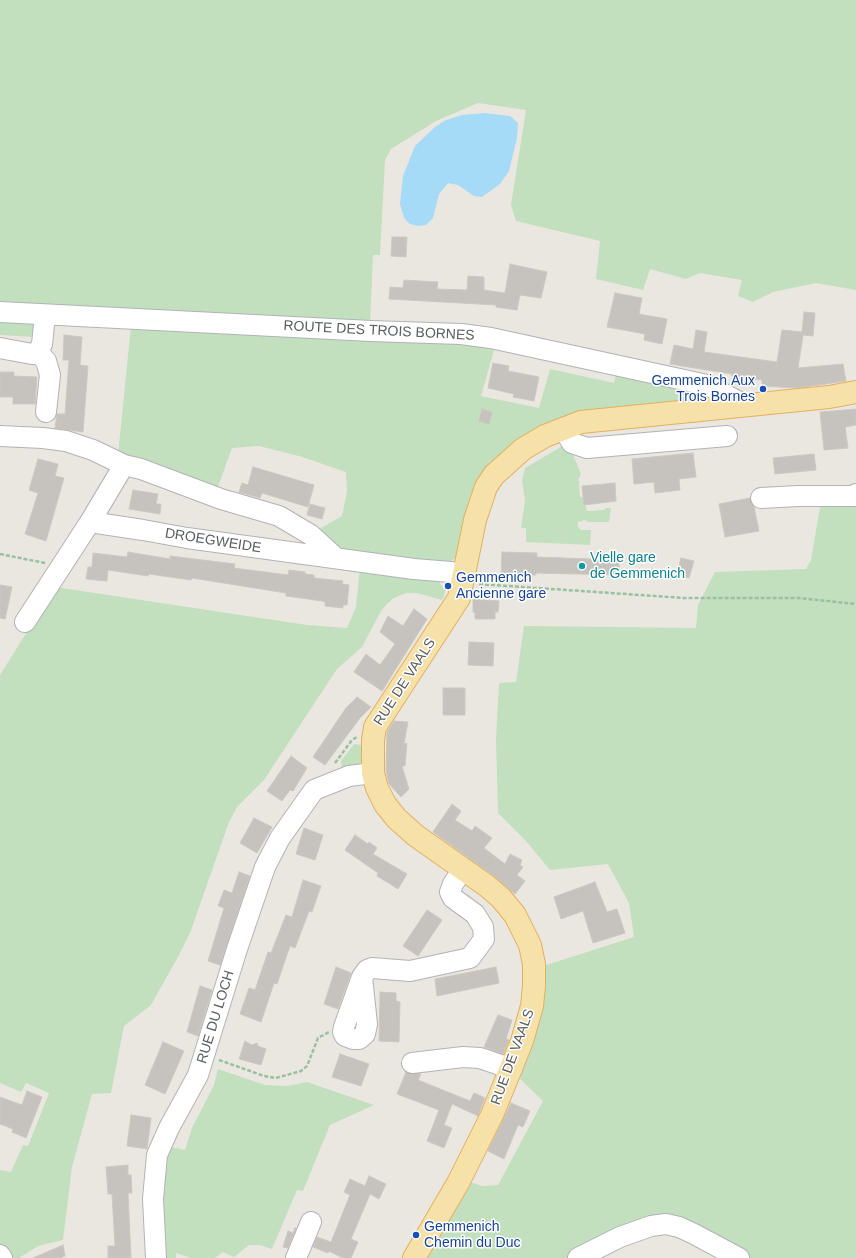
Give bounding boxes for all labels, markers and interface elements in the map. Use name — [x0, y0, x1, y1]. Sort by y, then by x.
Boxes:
street label: ROUTE DES TROIS BORNES — [283, 318, 475, 344]
place label: Gemmenich Aux Trois Bornes — [652, 373, 755, 406]
marker: Gemmenich Aux Trois Bornes — [758, 384, 768, 394]
street label: DROEGWEIDE — [164, 525, 262, 557]
place label: Vielle gare de Gemmenich — [590, 550, 685, 582]
marker: Vielle gare de Gemmenich — [577, 561, 587, 571]
place label: Gemmenich Ancienne gare — [456, 570, 546, 602]
marker: Gemmenich Ancienne gare — [443, 581, 453, 591]
street label: RUE DE VAALS — [370, 635, 440, 729]
street label: RUE DU LOCH — [194, 968, 238, 1066]
street label: RUE DE VAALS — [488, 1007, 538, 1107]
place label: Gemmenich Chemin du Duc — [424, 1219, 520, 1252]
marker: Gemmenich Chemin du Duc — [411, 1230, 421, 1240]

